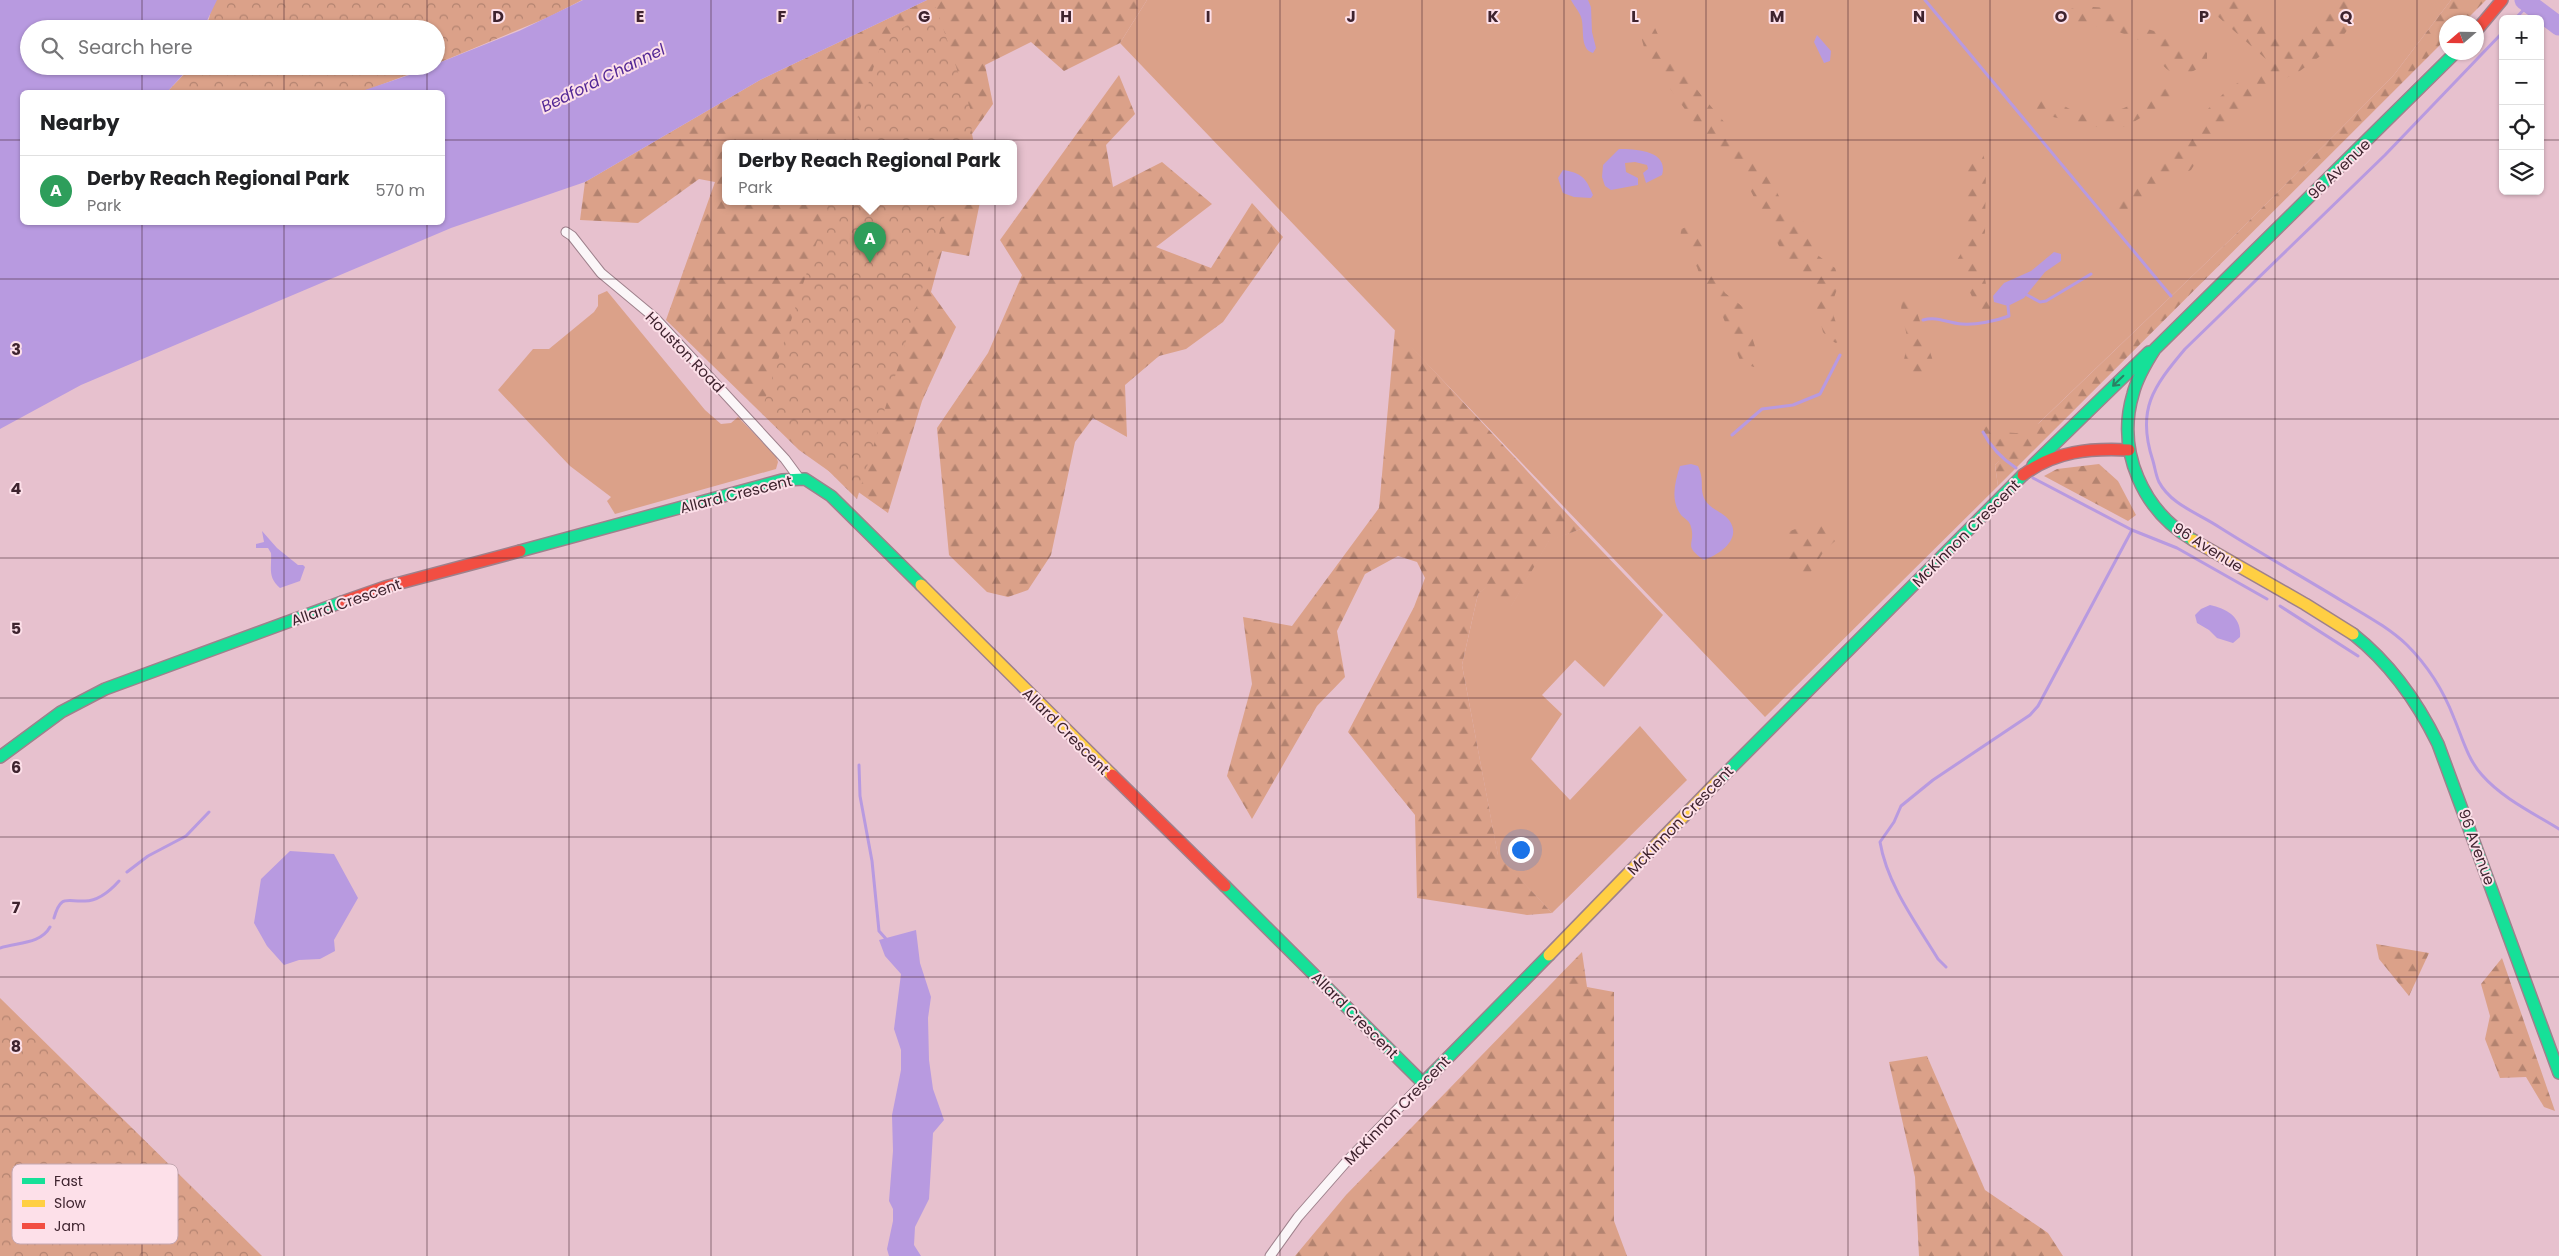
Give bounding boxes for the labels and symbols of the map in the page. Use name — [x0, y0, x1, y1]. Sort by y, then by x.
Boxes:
text: D — [492, 5, 504, 28]
text: E — [636, 5, 644, 28]
text: F — [778, 5, 787, 28]
text: G — [918, 5, 930, 28]
text: H — [1060, 5, 1072, 28]
text: I — [1206, 5, 1210, 28]
text: J — [1346, 5, 1356, 28]
text: K — [1487, 5, 1499, 28]
text: L — [1631, 5, 1639, 28]
text: M — [1770, 5, 1784, 28]
text: N — [1913, 5, 1925, 28]
text: O — [2055, 5, 2068, 28]
text: P — [2199, 5, 2209, 28]
text: Q — [2340, 5, 2353, 28]
north arrow — [2439, 15, 2484, 60]
water label: Bedford Channel — [537, 38, 669, 118]
street label: 96 Avenue — [2303, 134, 2375, 204]
pin: A — [854, 222, 886, 263]
street label: Houston Road — [641, 307, 729, 397]
text: 3 — [11, 338, 21, 361]
one-way arrow — [2112, 375, 2125, 387]
street label: Allard Crescent — [678, 470, 794, 518]
street label: McKinnon Crescent — [1907, 474, 2025, 592]
text: 4 — [11, 477, 22, 500]
street label: 96 Avenue — [2169, 517, 2247, 577]
street label: Allard Crescent — [288, 573, 404, 631]
text: 5 — [11, 617, 21, 640]
street label: Allard Crescent — [1018, 683, 1114, 779]
text: 6 — [11, 756, 21, 779]
street label: McKinnon Crescent — [1622, 761, 1738, 879]
street label: 96 Avenue — [2454, 806, 2500, 888]
your location — [1508, 837, 1534, 863]
text: 7 — [12, 896, 21, 919]
street label: Allard Crescent — [1307, 967, 1403, 1063]
text: 8 — [11, 1035, 21, 1058]
street label: McKinnon Crescent — [1339, 1051, 1455, 1169]
legend — [12, 1164, 178, 1244]
text: Fast — [54, 1171, 83, 1191]
text: Slow — [54, 1193, 87, 1213]
text: Jam — [54, 1216, 85, 1236]

